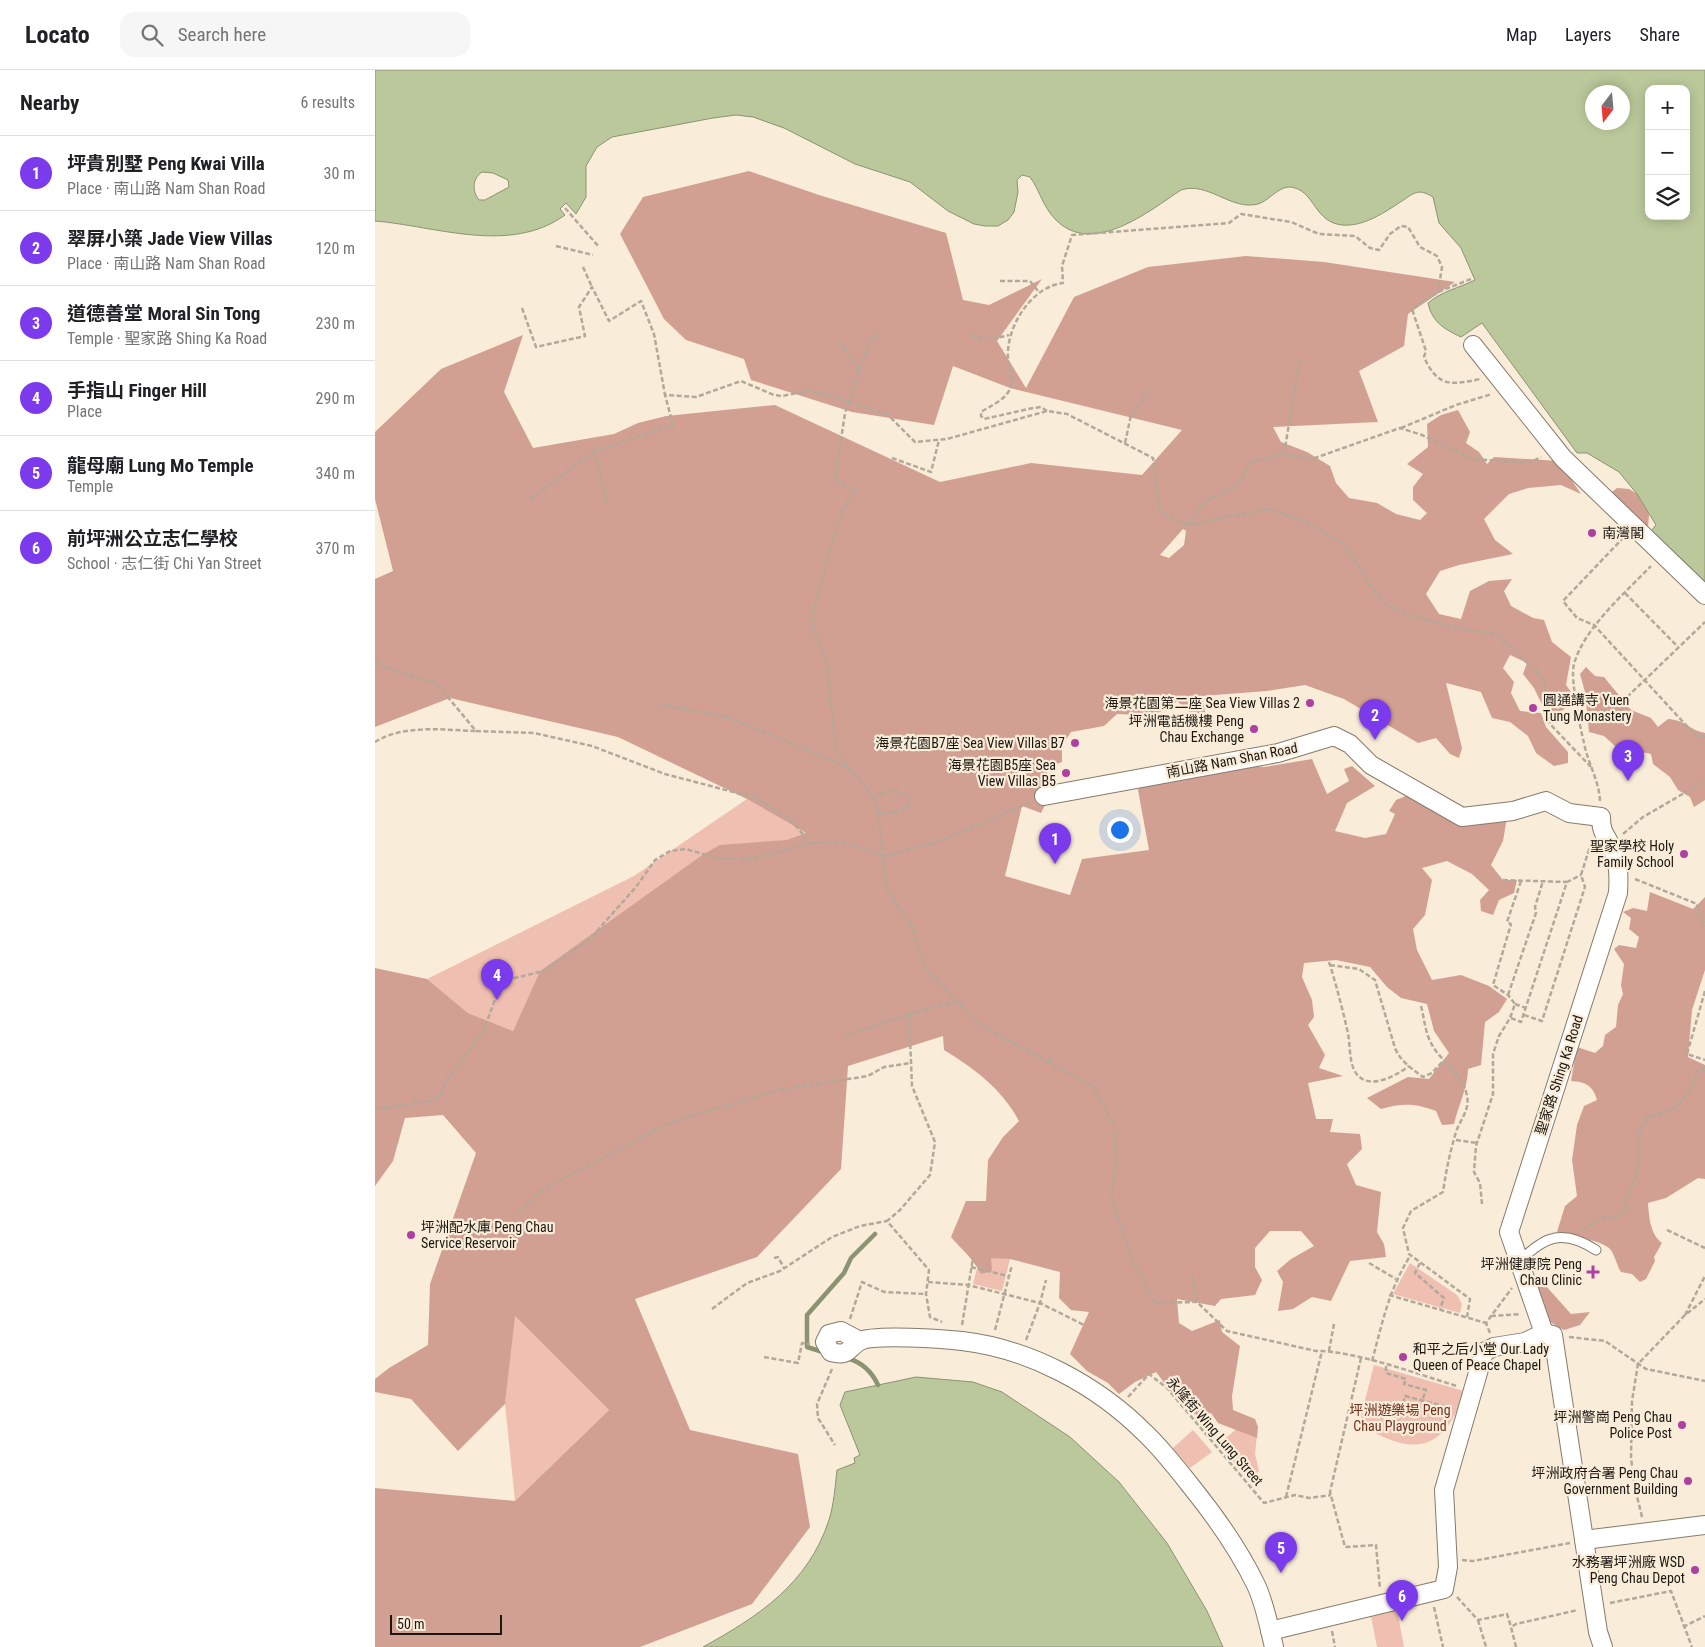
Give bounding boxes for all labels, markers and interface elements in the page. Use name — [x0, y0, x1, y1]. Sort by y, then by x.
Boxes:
search box — [120, 12, 470, 57]
text: Locato — [25, 21, 90, 49]
icon: search — [138, 21, 166, 49]
text: Search here — [178, 23, 266, 46]
text: Map — [1506, 24, 1537, 45]
text: Layers — [1565, 24, 1612, 45]
text: Share — [1640, 24, 1680, 45]
north arrow — [1585, 85, 1630, 130]
map controls — [1645, 85, 1690, 220]
button: + — [1645, 85, 1690, 130]
text: Nearby — [20, 91, 79, 115]
text: 6 results — [300, 93, 355, 112]
button: − — [1645, 130, 1690, 175]
text: 坪貴別墅 Peng Kwai Villa — [67, 152, 265, 175]
text: 1 — [32, 164, 40, 183]
text: 30 m — [323, 164, 355, 183]
button: layers — [1645, 175, 1690, 220]
text: Place · 南山路 Nam Shan Road — [67, 179, 266, 198]
text: 翠屏小築 Jade View Villas — [67, 227, 273, 250]
text: 2 — [32, 239, 40, 258]
text: 120 m — [316, 239, 355, 258]
text: Place · 南山路 Nam Shan Road — [67, 254, 266, 273]
text: 道德善堂 Moral Sin Tong — [67, 302, 260, 325]
text: 3 — [32, 314, 40, 333]
text: 230 m — [316, 314, 355, 333]
text: Temple · 聖家路 Shing Ka Road — [67, 329, 267, 348]
text: 手指山 Finger Hill — [67, 379, 207, 402]
text: 4 — [32, 389, 40, 408]
text: 290 m — [316, 389, 355, 408]
text: Place — [67, 402, 102, 421]
text: 龍母廟 Lung Mo Temple — [67, 454, 254, 477]
text: 5 — [32, 464, 40, 483]
text: 340 m — [316, 464, 355, 483]
text: Temple — [67, 477, 113, 496]
place label: 南灣閣 — [1602, 525, 1644, 541]
text: 前坪洲公立志仁學校 — [67, 527, 238, 550]
marker: 南灣閣 — [1586, 527, 1598, 539]
text: 6 — [32, 539, 40, 558]
text: 370 m — [316, 539, 355, 558]
text: School · 志仁街 Chi Yan Street — [67, 554, 262, 573]
place label: 圓通講寺 Yuen Tung Monastery — [1543, 692, 1632, 724]
place label: 海景花園第二座 Sea View Villas 2 — [1104, 695, 1300, 711]
marker: 海景花園第二座 Sea View Villas 2 — [1304, 697, 1316, 709]
pin: 2 — [1359, 699, 1391, 740]
marker: 圓通講寺 Yuen Tung Monastery — [1527, 702, 1539, 714]
place label: 坪洲電話機樓 Peng Chau Exchange — [1129, 713, 1244, 745]
marker: 坪洲電話機樓 Peng Chau Exchange — [1248, 723, 1260, 735]
place label: 海景花園B7座 Sea View Villas B7 — [875, 735, 1065, 751]
marker: 海景花園B7座 Sea View Villas B7 — [1069, 737, 1081, 749]
street label: 南山路 Nam Shan Road — [1165, 739, 1299, 781]
pin: 3 — [1612, 740, 1644, 781]
place label: 海景花園B5座 Sea View Villas B5 — [948, 757, 1056, 789]
marker: 海景花園B5座 Sea View Villas B5 — [1060, 767, 1072, 779]
your location — [1107, 817, 1133, 843]
pin: 1 — [1039, 823, 1071, 864]
place label: 聖家學校 Holy Family School — [1590, 838, 1674, 870]
marker: 聖家學校 Holy Family School — [1678, 848, 1690, 860]
pin: 4 — [481, 959, 513, 1000]
street label: 聖家路 Shing Ka Road — [1532, 1013, 1586, 1137]
place label: 坪洲配水庫 Peng Chau Service Reservoir — [421, 1219, 554, 1251]
marker: 坪洲配水庫 Peng Chau Service Reservoir — [405, 1229, 417, 1241]
place label: 坪洲健康院 Peng Chau Clinic — [1481, 1256, 1582, 1288]
marker: 坪洲健康院 Peng Chau Clinic — [1586, 1265, 1600, 1279]
place label: 和平之后小堂 Our Lady Queen of Peace Chapel — [1413, 1341, 1549, 1373]
marker: 和平之后小堂 Our Lady Queen of Peace Chapel — [1397, 1351, 1409, 1363]
street label: 永隆街 Wing Lung Street — [1163, 1373, 1267, 1489]
park label: 坪洲遊樂場 Peng Chau Playground — [1349, 1402, 1451, 1434]
place label: 坪洲警崗 Peng Chau Police Post — [1553, 1409, 1672, 1441]
marker: 坪洲警崗 Peng Chau Police Post — [1676, 1419, 1688, 1431]
place label: 坪洲政府合署 Peng Chau Government Building — [1531, 1465, 1678, 1497]
marker: 坪洲政府合署 Peng Chau Government Building — [1682, 1475, 1694, 1487]
pin: 5 — [1265, 1532, 1297, 1573]
place label: 水務署坪洲廠 WSD Peng Chau Depot — [1572, 1554, 1685, 1586]
marker: 水務署坪洲廠 WSD Peng Chau Depot — [1689, 1564, 1701, 1576]
pin: 6 — [1386, 1580, 1418, 1621]
scale bar — [390, 1612, 503, 1635]
text: 50 m — [397, 1616, 425, 1632]

